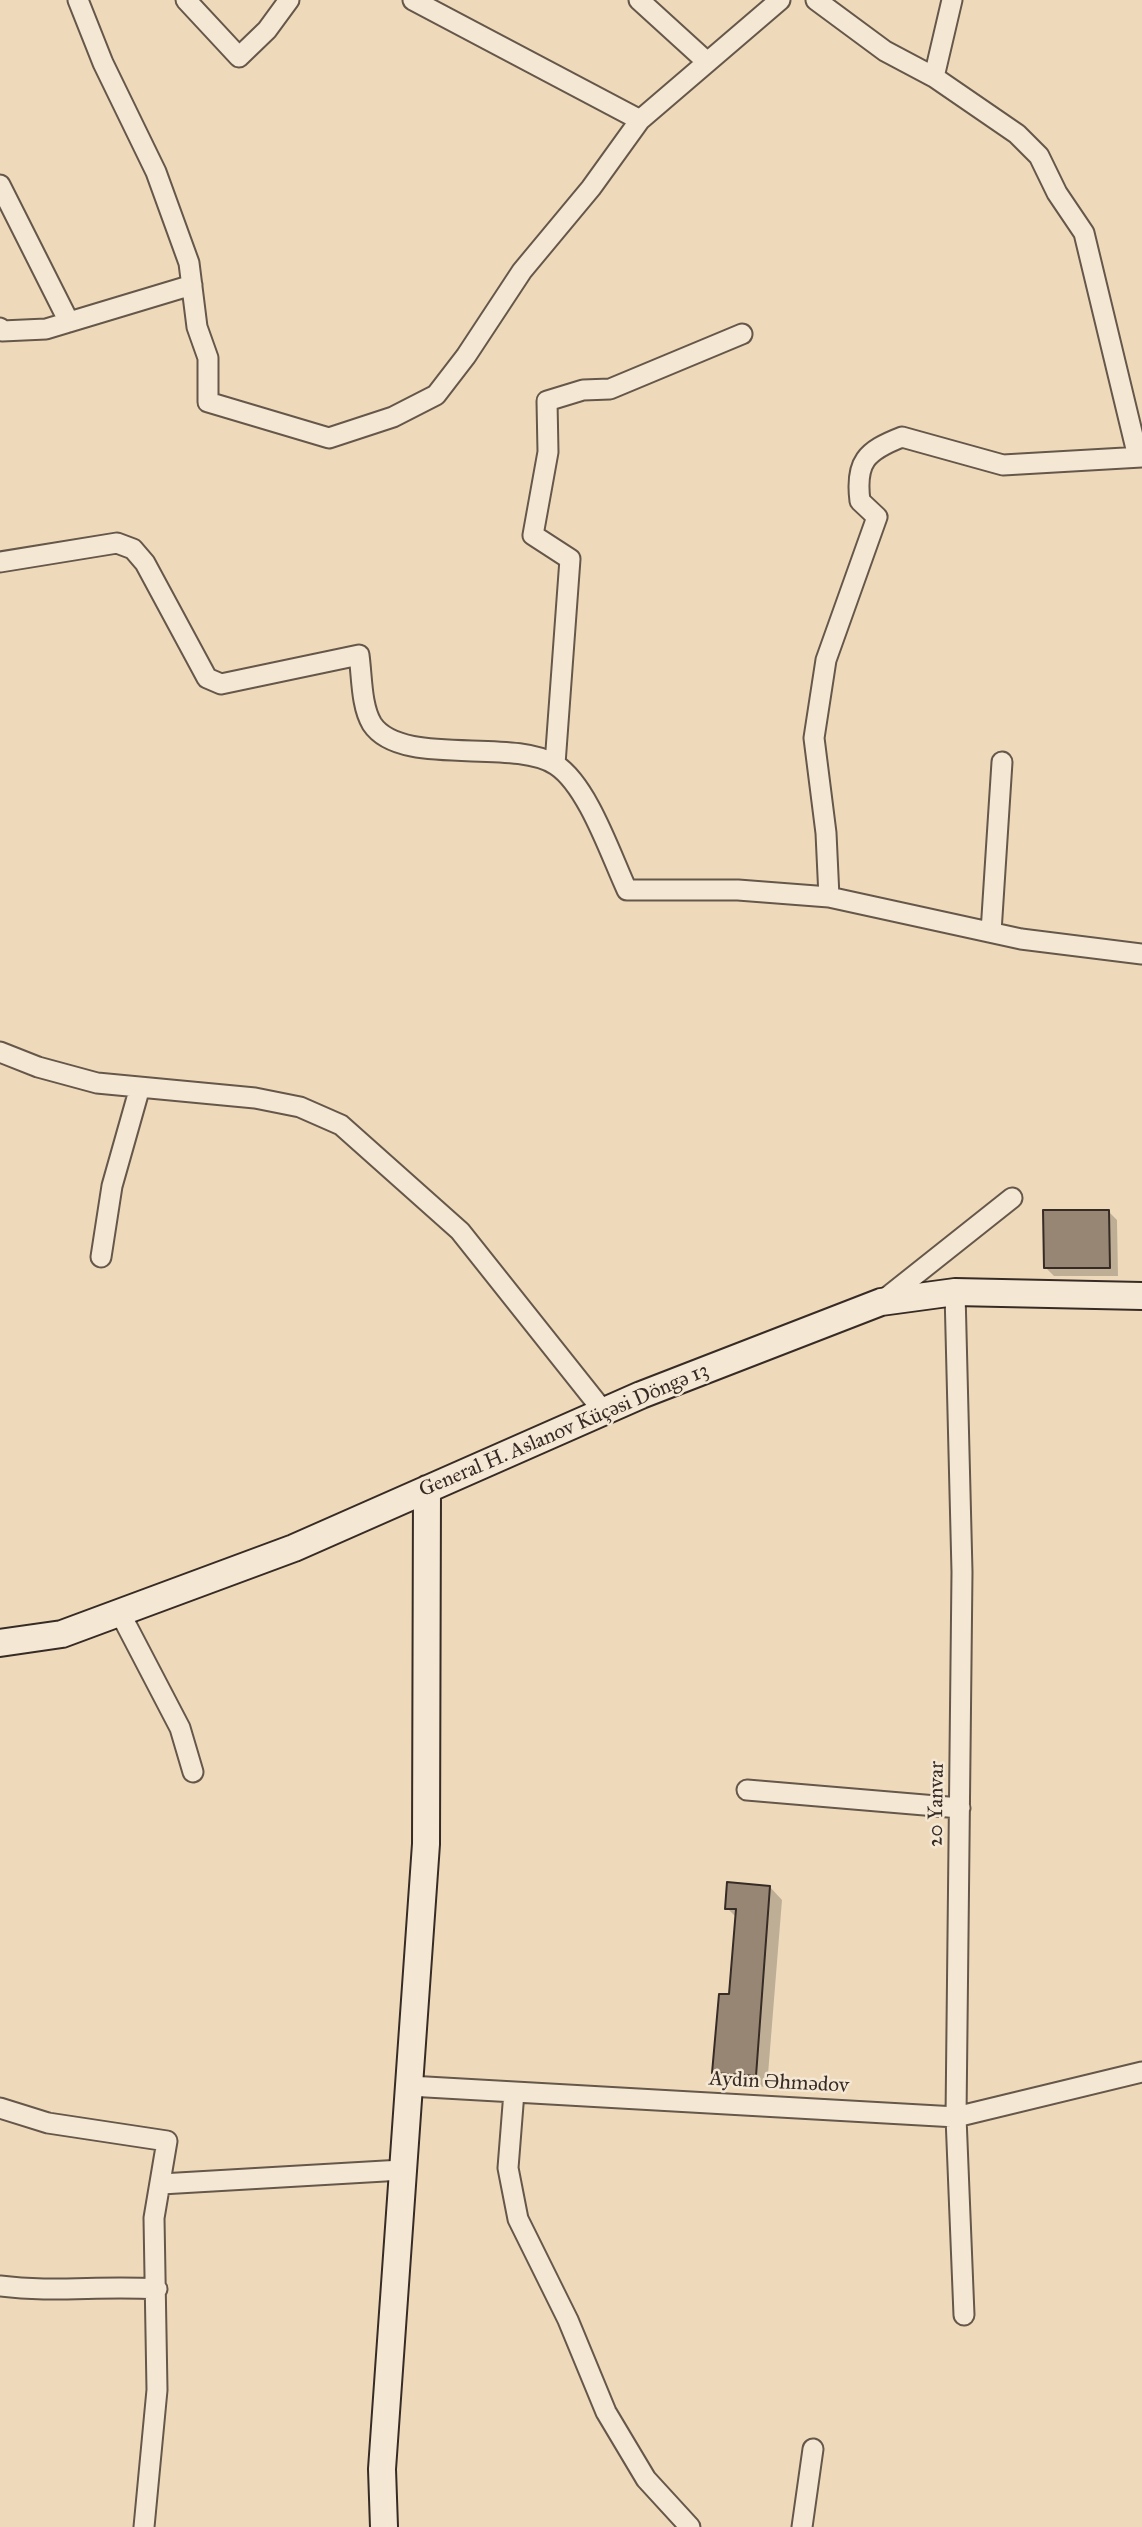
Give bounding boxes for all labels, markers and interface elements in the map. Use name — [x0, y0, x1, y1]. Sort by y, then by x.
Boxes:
street label: General H. Aslanov Küçəsi Döngə 13 — [415, 1358, 713, 1504]
street label: 20 Yanvar — [924, 1761, 950, 1847]
street label: Aydın Əhmədov — [708, 2067, 850, 2099]

